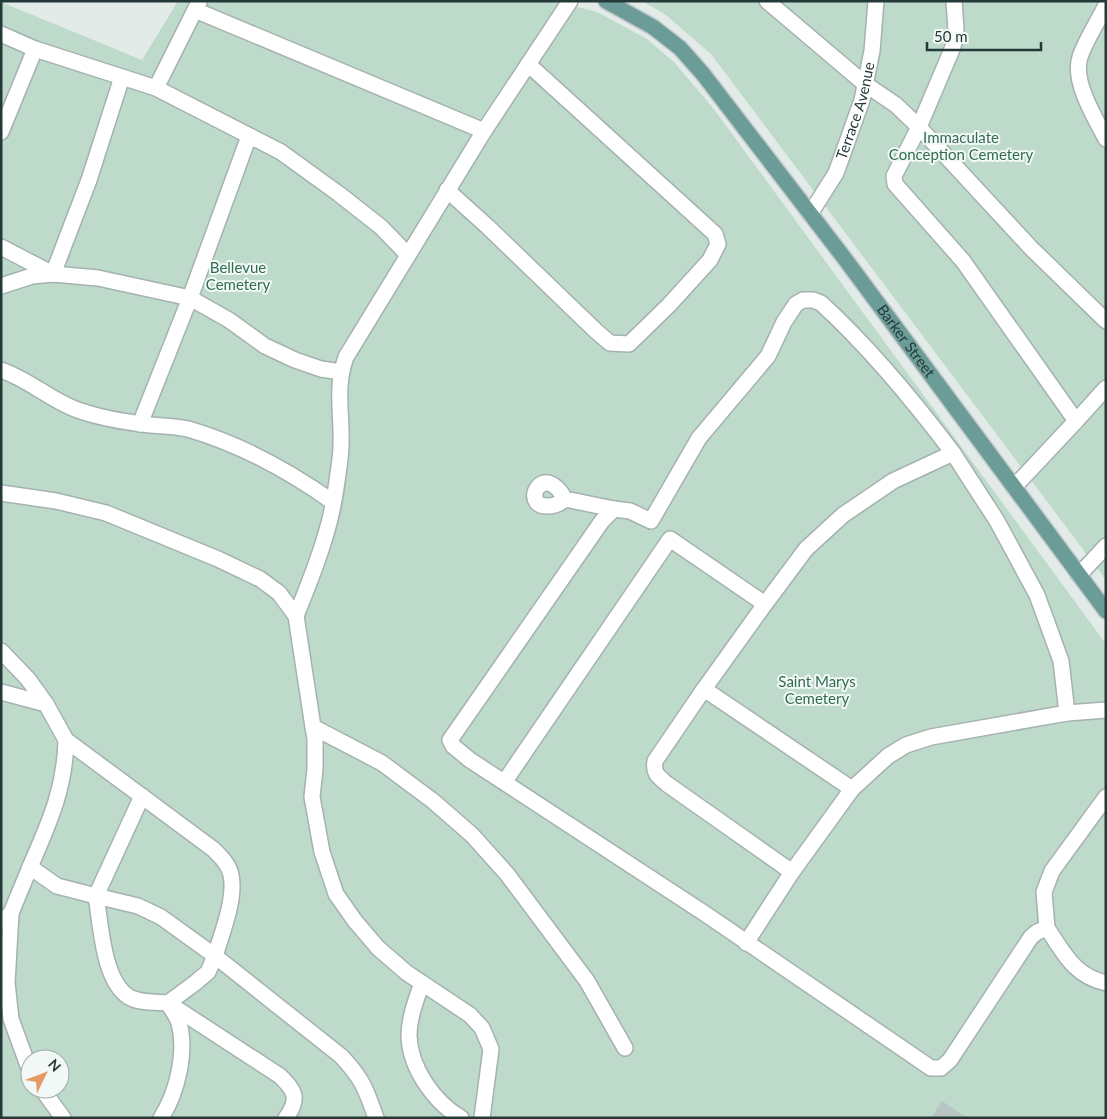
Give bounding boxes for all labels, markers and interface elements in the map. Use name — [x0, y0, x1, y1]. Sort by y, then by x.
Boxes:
scale bar — [927, 20, 1041, 52]
text: 50 m — [934, 27, 968, 45]
street label: Terrace Avenue — [832, 60, 878, 162]
park label: Immaculate Conception Cemetery — [889, 128, 1033, 163]
park label: Bellevue Cemetery — [206, 258, 270, 293]
street label: Barker Street — [874, 300, 940, 381]
park label: Saint Marys Cemetery — [778, 672, 856, 707]
north arrow — [20, 1049, 70, 1099]
text: N — [45, 1055, 65, 1075]

